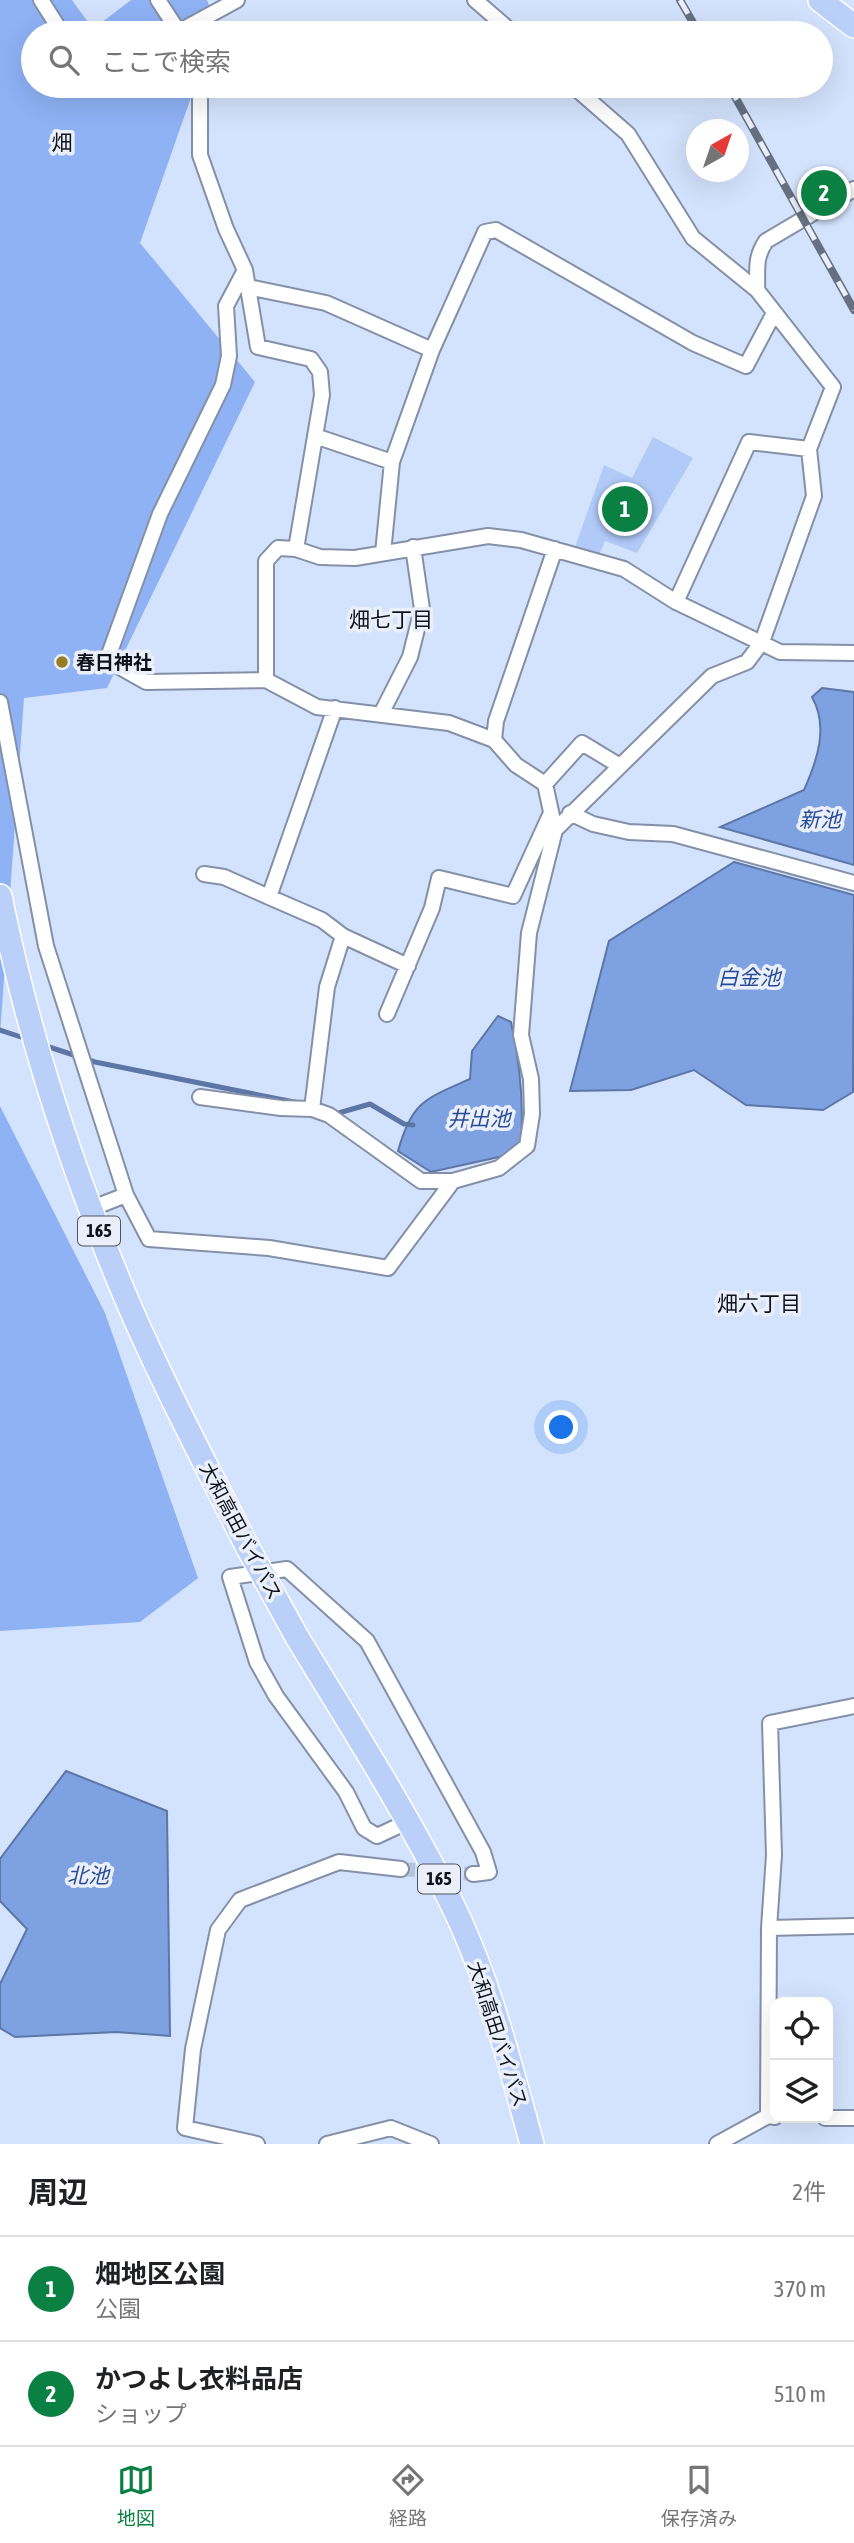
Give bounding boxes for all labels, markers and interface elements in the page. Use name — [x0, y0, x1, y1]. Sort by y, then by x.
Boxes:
search box — [21, 21, 833, 98]
icon: search — [45, 41, 83, 79]
text: ここで検索 — [101, 47, 231, 77]
north arrow — [686, 119, 749, 182]
district label: 畑 — [52, 130, 73, 154]
pin: 2 — [801, 167, 847, 219]
pin: 1 — [602, 483, 648, 535]
district label: 畑七丁目 — [349, 607, 433, 631]
place label: 春日神社 — [76, 651, 152, 673]
marker: 春日神社 — [54, 654, 70, 670]
water label: 新池 — [799, 807, 843, 831]
water label: 白金池 — [718, 965, 782, 989]
water label: 井出池 — [448, 1106, 512, 1130]
road number: 165 — [78, 1216, 120, 1246]
district label: 畑六丁目 — [717, 1291, 801, 1315]
your location — [544, 1410, 578, 1444]
street label: 大和高田バイパス — [196, 1459, 286, 1603]
water label: 北池 — [67, 1863, 111, 1887]
road number: 165 — [418, 1865, 460, 1894]
street label: 大和高田バイパス — [464, 1958, 532, 2110]
map controls — [770, 1997, 833, 2123]
button: locate — [770, 1997, 833, 2060]
button: layers — [770, 2060, 833, 2123]
text: 周辺 — [28, 2175, 88, 2209]
text: 2件 — [792, 2179, 826, 2205]
text: 畑地区公園 — [95, 2259, 225, 2289]
text: 1 — [46, 2276, 56, 2302]
text: 370 m — [774, 2276, 826, 2302]
text: 公園 — [95, 2296, 141, 2322]
text: かつよし衣料品店 — [95, 2364, 303, 2394]
text: 2 — [46, 2381, 56, 2407]
text: 510 m — [774, 2381, 826, 2407]
text: ショップ — [95, 2401, 187, 2427]
tab: 地図 — [117, 2461, 155, 2530]
tab: 経路 — [389, 2461, 427, 2530]
tab: 保存済み — [661, 2461, 737, 2530]

